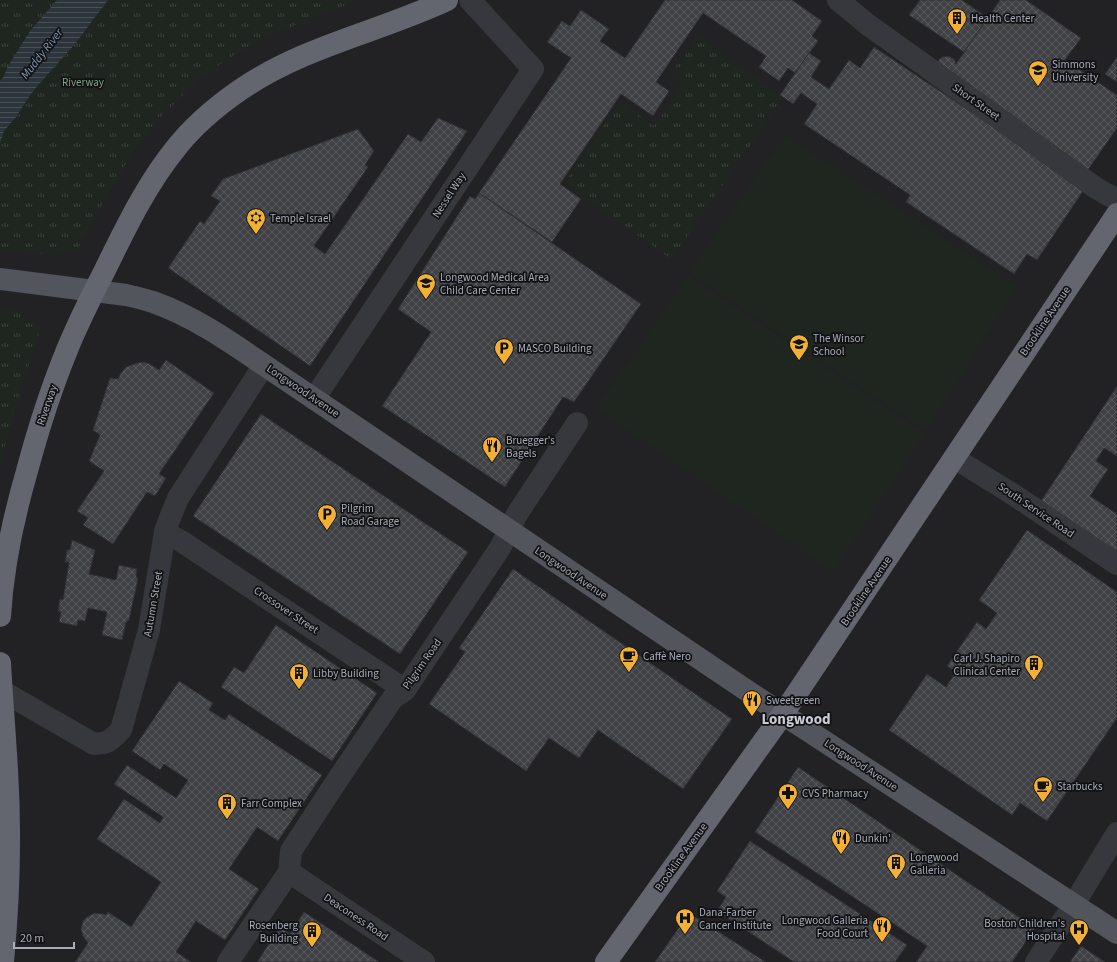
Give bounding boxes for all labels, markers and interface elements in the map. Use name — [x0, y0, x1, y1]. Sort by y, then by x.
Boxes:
building icon: Health Center — [946, 7, 968, 35]
place label: Health Center — [971, 11, 1035, 26]
water label: Muddy River — [17, 24, 68, 83]
place label: Simmons University — [1052, 57, 1098, 85]
school or university icon: Simmons University — [1027, 59, 1049, 87]
park label: Riverway — [62, 75, 104, 90]
street label: Short Street — [949, 80, 1003, 124]
street label: Nessel Way — [429, 169, 469, 221]
synagogue icon: Temple Israel — [245, 207, 267, 235]
place label: Temple Israel — [270, 211, 331, 226]
place label: Longwood Medical Area Child Care Center — [440, 270, 549, 298]
school or university icon: Longwood Medical Area Child Care Center — [415, 272, 437, 300]
street label: Brookline Avenue — [1016, 283, 1074, 359]
place label: The Winsor School — [813, 331, 864, 359]
school or university icon: The Winsor School — [788, 333, 810, 361]
parking icon: MASCO Building — [493, 337, 515, 365]
place label: MASCO Building — [518, 341, 592, 356]
street label: Longwood Avenue — [264, 361, 343, 421]
street label: Riverway — [33, 383, 61, 427]
place label: Bruegger's Bagels — [506, 433, 555, 461]
restaurant icon: Bruegger's Bagels — [481, 435, 503, 463]
street label: South Service Road — [995, 479, 1077, 541]
place label: Pilgrim Road Garage — [341, 501, 400, 529]
parking icon: Pilgrim Road Garage — [316, 503, 338, 531]
street label: Longwood Avenue — [532, 543, 611, 603]
street label: Brookline Avenue — [837, 553, 895, 629]
street label: Autumn Street — [140, 570, 166, 638]
street label: Crossover Street — [251, 583, 322, 637]
street label: Pilgrim Road — [399, 636, 445, 692]
cafe icon: Caffè Nero — [618, 645, 640, 673]
place label: Caffè Nero — [643, 649, 691, 664]
place label: Carl J. Shapiro Clinical Center — [953, 651, 1020, 679]
building icon: Carl J. Shapiro Clinical Center — [1023, 653, 1045, 681]
building icon: Libby Building — [288, 662, 310, 690]
place label: Libby Building — [313, 666, 379, 681]
restaurant icon: Sweetgreen — [741, 689, 763, 717]
place label: Sweetgreen — [766, 693, 820, 708]
district label: Longwood — [761, 709, 831, 730]
street label: Longwood Avenue — [821, 736, 901, 795]
cafe icon: Starbucks — [1032, 775, 1054, 803]
place label: Starbucks — [1057, 779, 1103, 794]
pharmacy icon: CVS Pharmacy — [777, 782, 799, 810]
place label: CVS Pharmacy — [802, 786, 868, 801]
building icon: Farr Complex — [216, 792, 238, 820]
place label: Farr Complex — [241, 796, 302, 811]
street label: Brookline Avenue — [651, 820, 711, 894]
restaurant icon: Dunkin' — [830, 827, 852, 855]
place label: Dunkin' — [855, 831, 891, 846]
place label: Longwood Galleria — [910, 850, 959, 878]
building icon: Longwood Galleria — [885, 852, 907, 880]
street label: Deaconess Road — [321, 890, 391, 944]
place label: Dana-Farber Cancer Institute — [699, 905, 772, 933]
hospital icon: Dana-Farber Cancer Institute — [674, 907, 696, 935]
place label: Longwood Galleria Food Court — [782, 913, 868, 941]
restaurant icon: Longwood Galleria Food Court — [871, 915, 893, 943]
place label: Boston Children's Hospital — [984, 916, 1065, 944]
place label: Rosenberg Building — [249, 918, 298, 946]
hospital icon: Boston Children's Hospital — [1068, 918, 1090, 946]
building icon: Rosenberg Building — [301, 920, 323, 948]
scale bar — [14, 924, 74, 950]
text: 20 m — [20, 930, 44, 947]

